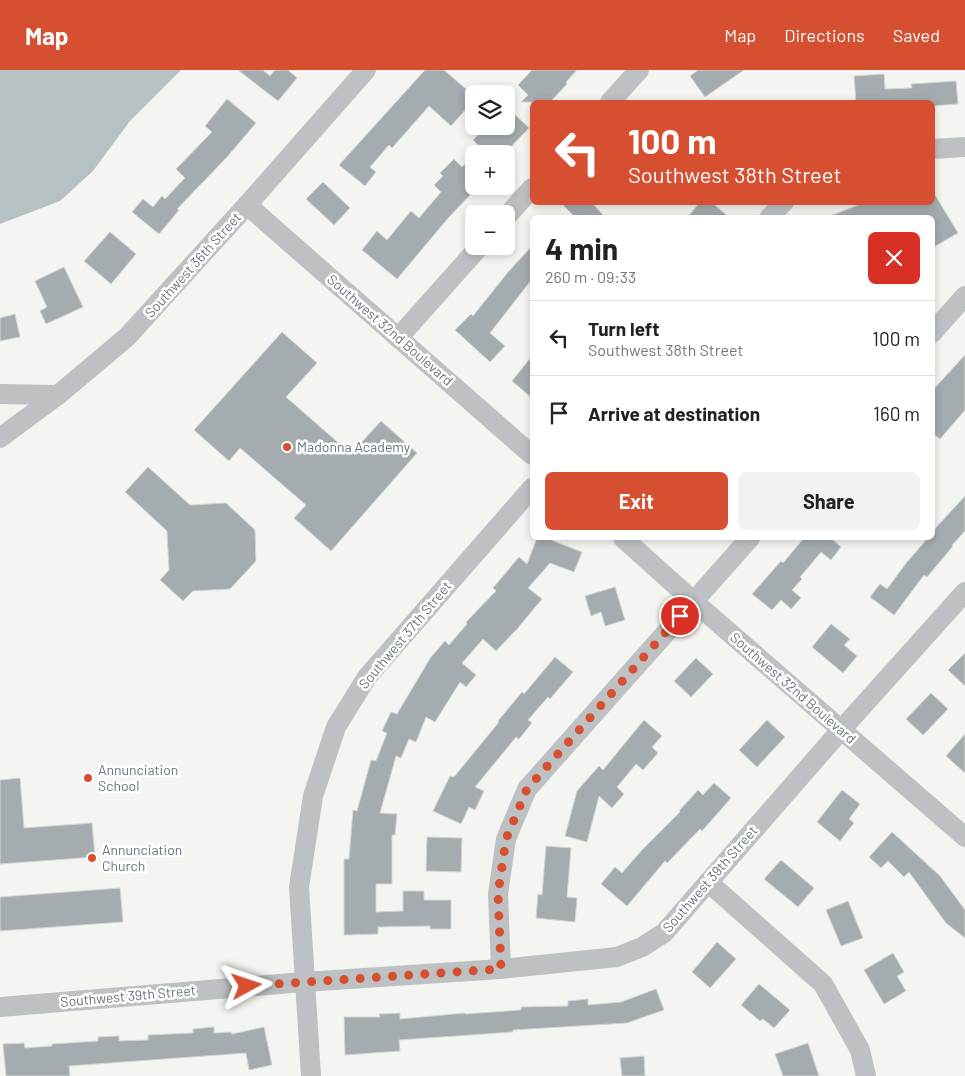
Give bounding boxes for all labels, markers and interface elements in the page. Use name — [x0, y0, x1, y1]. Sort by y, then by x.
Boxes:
text: Map — [25, 21, 68, 50]
text: Map — [724, 24, 756, 46]
text: Directions — [784, 24, 865, 46]
text: Saved — [893, 24, 940, 46]
map controls — [465, 85, 515, 255]
button: layers — [465, 85, 515, 135]
text: 100 m — [628, 119, 717, 161]
icon: left — [545, 120, 610, 185]
button: + — [465, 145, 515, 195]
text: Southwest 38th Street — [628, 161, 841, 187]
button: − — [465, 205, 515, 255]
street label: Southwest 36th Street — [141, 209, 244, 321]
text: 4 min — [545, 230, 618, 266]
button: close — [868, 232, 920, 284]
text: 260 m · 09:33 — [545, 267, 636, 286]
street label: Southwest 32nd Boulevard — [324, 270, 457, 389]
text: Turn left — [588, 317, 659, 340]
icon: left — [545, 324, 573, 352]
text: 100 m — [872, 327, 920, 350]
text: Southwest 38th Street — [588, 340, 743, 359]
icon: arrive — [545, 399, 573, 427]
text: Arrive at destination — [588, 402, 760, 425]
text: 160 m — [873, 402, 920, 425]
place label: Madonna Academy — [297, 438, 411, 455]
marker: Madonna Academy — [281, 441, 293, 453]
button: Exit — [545, 472, 728, 530]
button: Share — [738, 472, 920, 530]
street label: Southwest 37th Street — [355, 577, 455, 692]
pin — [659, 595, 701, 637]
icon: arrive — [666, 602, 694, 630]
street label: Southwest 32nd Boulevard — [727, 628, 860, 747]
place label: Annunciation School — [98, 761, 178, 794]
marker: Annunciation School — [82, 772, 94, 784]
street label: Southwest 39th Street — [659, 822, 761, 935]
place label: Annunciation Church — [102, 841, 182, 874]
marker: Annunciation Church — [86, 852, 98, 864]
position arrow — [220, 959, 272, 1011]
street label: Southwest 39th Street — [60, 981, 196, 1010]

